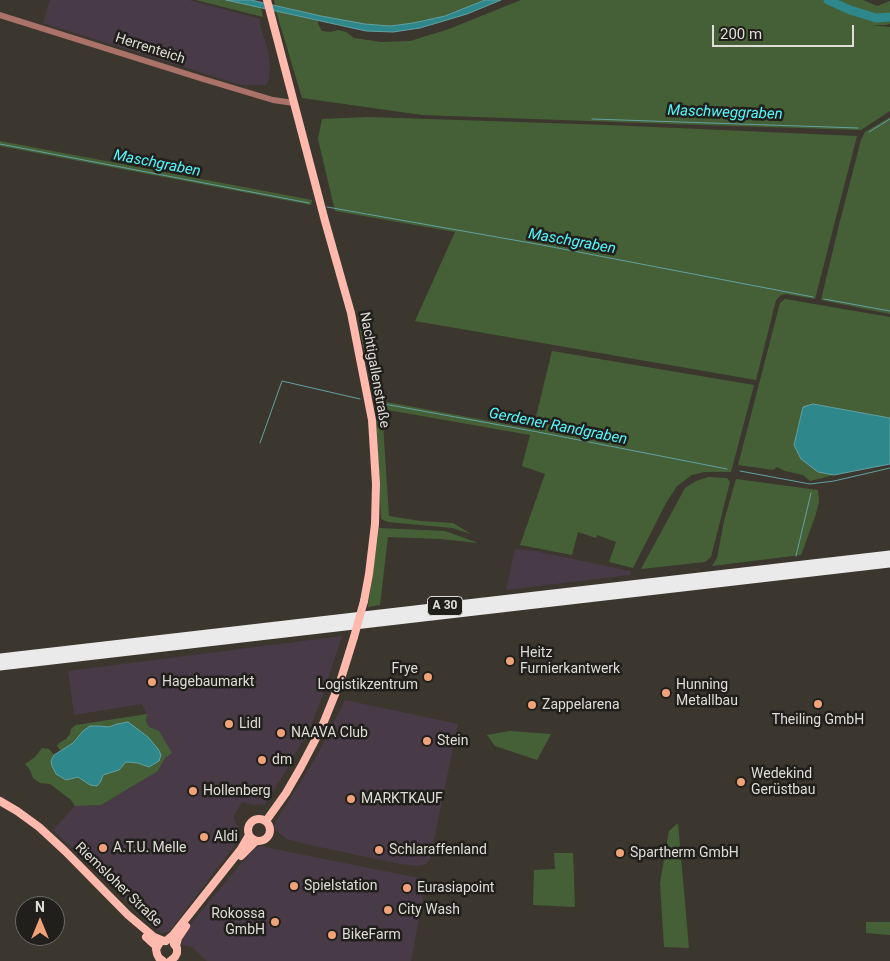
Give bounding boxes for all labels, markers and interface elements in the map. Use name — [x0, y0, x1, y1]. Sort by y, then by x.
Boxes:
scale bar — [715, 15, 858, 47]
text: 200 m — [720, 25, 762, 43]
street label: Herrenteich — [113, 30, 187, 68]
water label: Maschweggraben — [667, 102, 783, 124]
water label: Maschgraben — [112, 147, 202, 181]
water label: Maschgraben — [527, 225, 617, 259]
street label: Nachtigallenstraße — [356, 311, 392, 429]
water label: Gerdener Randgraben — [487, 405, 629, 449]
road number: A 30 — [428, 596, 462, 616]
place label: Heitz Furnierkantwerk — [520, 645, 620, 678]
marker: Heitz Furnierkantwerk — [504, 655, 516, 667]
place label: Frye Logistikzentrum — [318, 661, 418, 694]
marker: Frye Logistikzentrum — [422, 671, 434, 683]
place label: Hagebaumarkt — [162, 674, 254, 690]
marker: Hagebaumarkt — [146, 676, 158, 688]
place label: Hunning Metallbau — [676, 677, 738, 710]
marker: Hunning Metallbau — [660, 687, 672, 699]
place label: Zappelarena — [542, 697, 620, 713]
marker: Theiling GmbH — [812, 698, 824, 710]
marker: Zappelarena — [526, 699, 538, 711]
place label: Theiling GmbH — [772, 712, 864, 728]
place label: Lidl — [239, 716, 261, 732]
marker: Lidl — [223, 718, 235, 730]
place label: NAAVA Club — [291, 725, 368, 741]
marker: NAAVA Club — [275, 727, 287, 739]
place label: Stein — [437, 733, 468, 749]
marker: Stein — [421, 735, 433, 747]
place label: dm — [272, 752, 292, 768]
marker: dm — [256, 754, 268, 766]
place label: Wedekind Gerüstbau — [751, 766, 815, 799]
marker: Wedekind Gerüstbau — [735, 776, 747, 788]
place label: Hollenberg — [203, 783, 271, 799]
marker: Hollenberg — [187, 785, 199, 797]
place label: MARKTKAUF — [361, 791, 443, 807]
marker: MARKTKAUF — [345, 793, 357, 805]
place label: Aldi — [214, 829, 238, 845]
marker: Aldi — [198, 831, 210, 843]
street label: Riemsloher Straße — [71, 839, 165, 931]
place label: A.T.U. Melle — [113, 840, 186, 856]
marker: A.T.U. Melle — [97, 842, 109, 854]
place label: Schlaraffenland — [389, 842, 487, 858]
marker: Schlaraffenland — [373, 844, 385, 856]
place label: Spartherm GmbH — [630, 845, 739, 861]
marker: Spartherm GmbH — [614, 847, 626, 859]
place label: Spielstation — [304, 878, 378, 894]
marker: Spielstation — [288, 880, 300, 892]
place label: Eurasiapoint — [417, 880, 494, 896]
marker: Eurasiapoint — [401, 882, 413, 894]
north arrow — [15, 896, 65, 946]
text: N — [35, 899, 45, 915]
place label: City Wash — [398, 902, 460, 918]
marker: City Wash — [382, 904, 394, 916]
place label: Rokossa GmbH — [211, 906, 265, 939]
marker: Rokossa GmbH — [269, 916, 281, 928]
place label: BikeFarm — [342, 927, 401, 943]
marker: BikeFarm — [326, 929, 338, 941]

